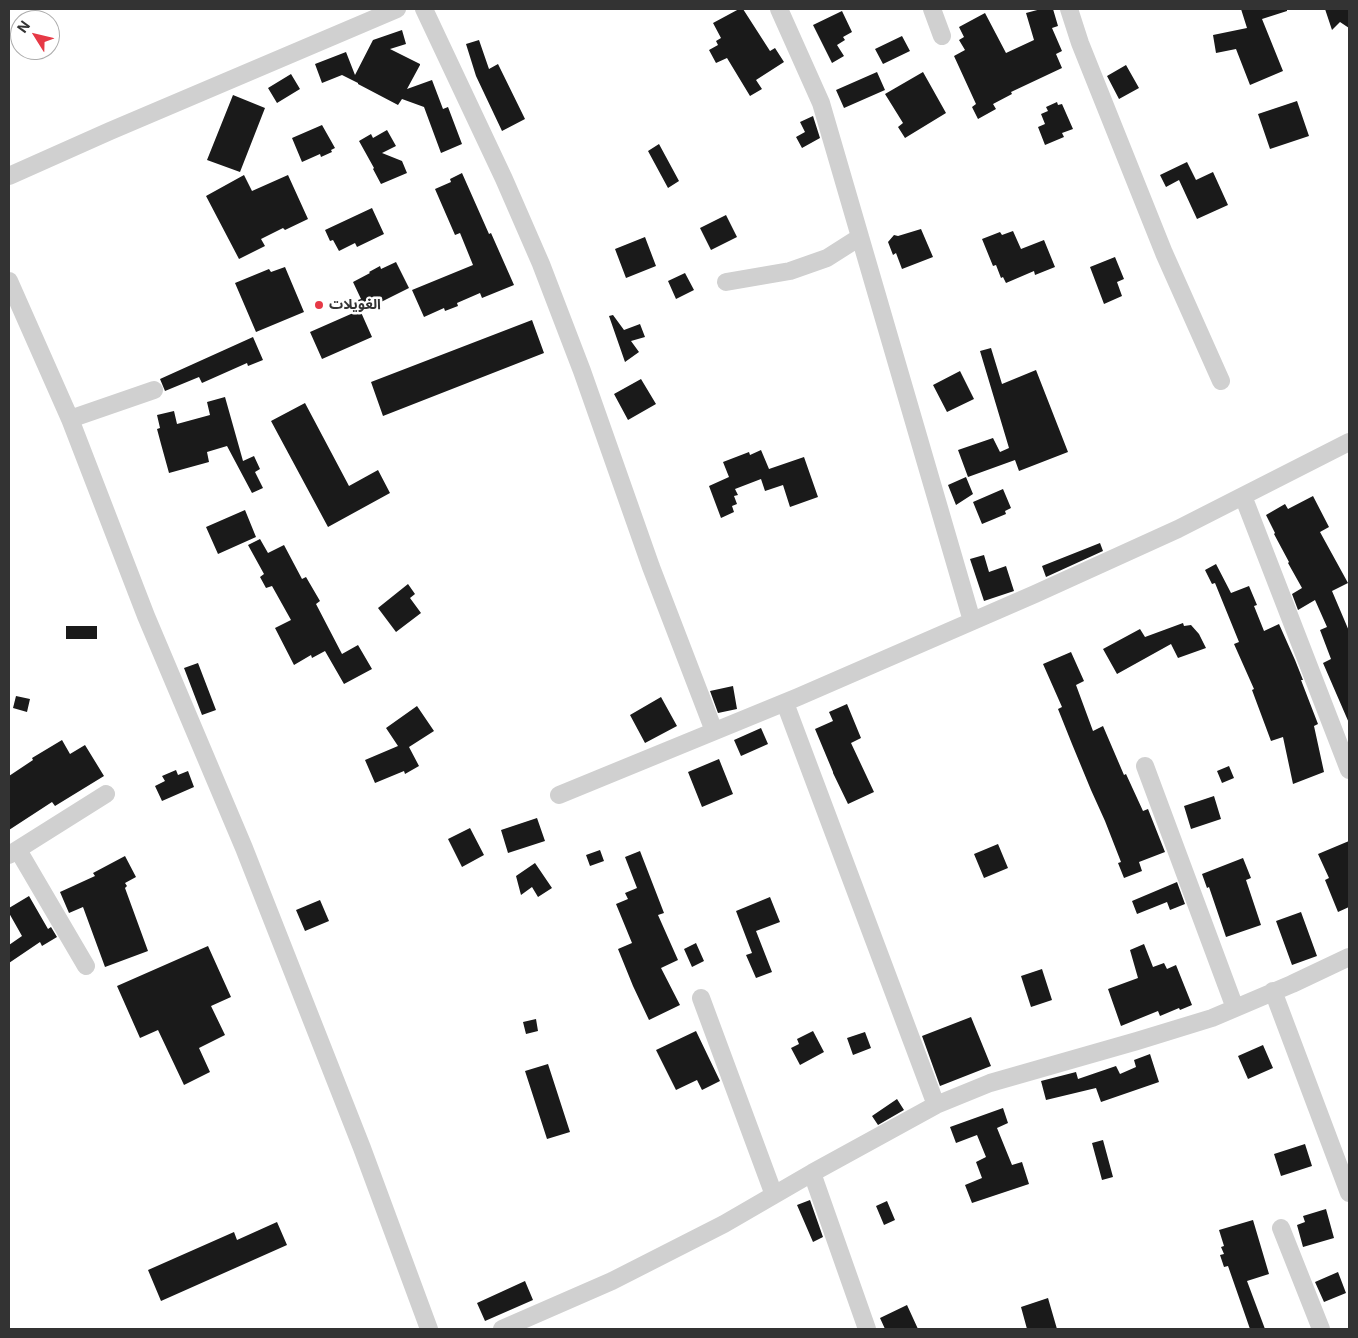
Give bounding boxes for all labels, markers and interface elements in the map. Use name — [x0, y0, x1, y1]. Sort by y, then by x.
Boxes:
north arrow — [10, 10, 60, 60]
text: N — [13, 17, 33, 36]
place label: الغويلات — [329, 297, 381, 313]
marker: الغويلات — [313, 299, 325, 311]

